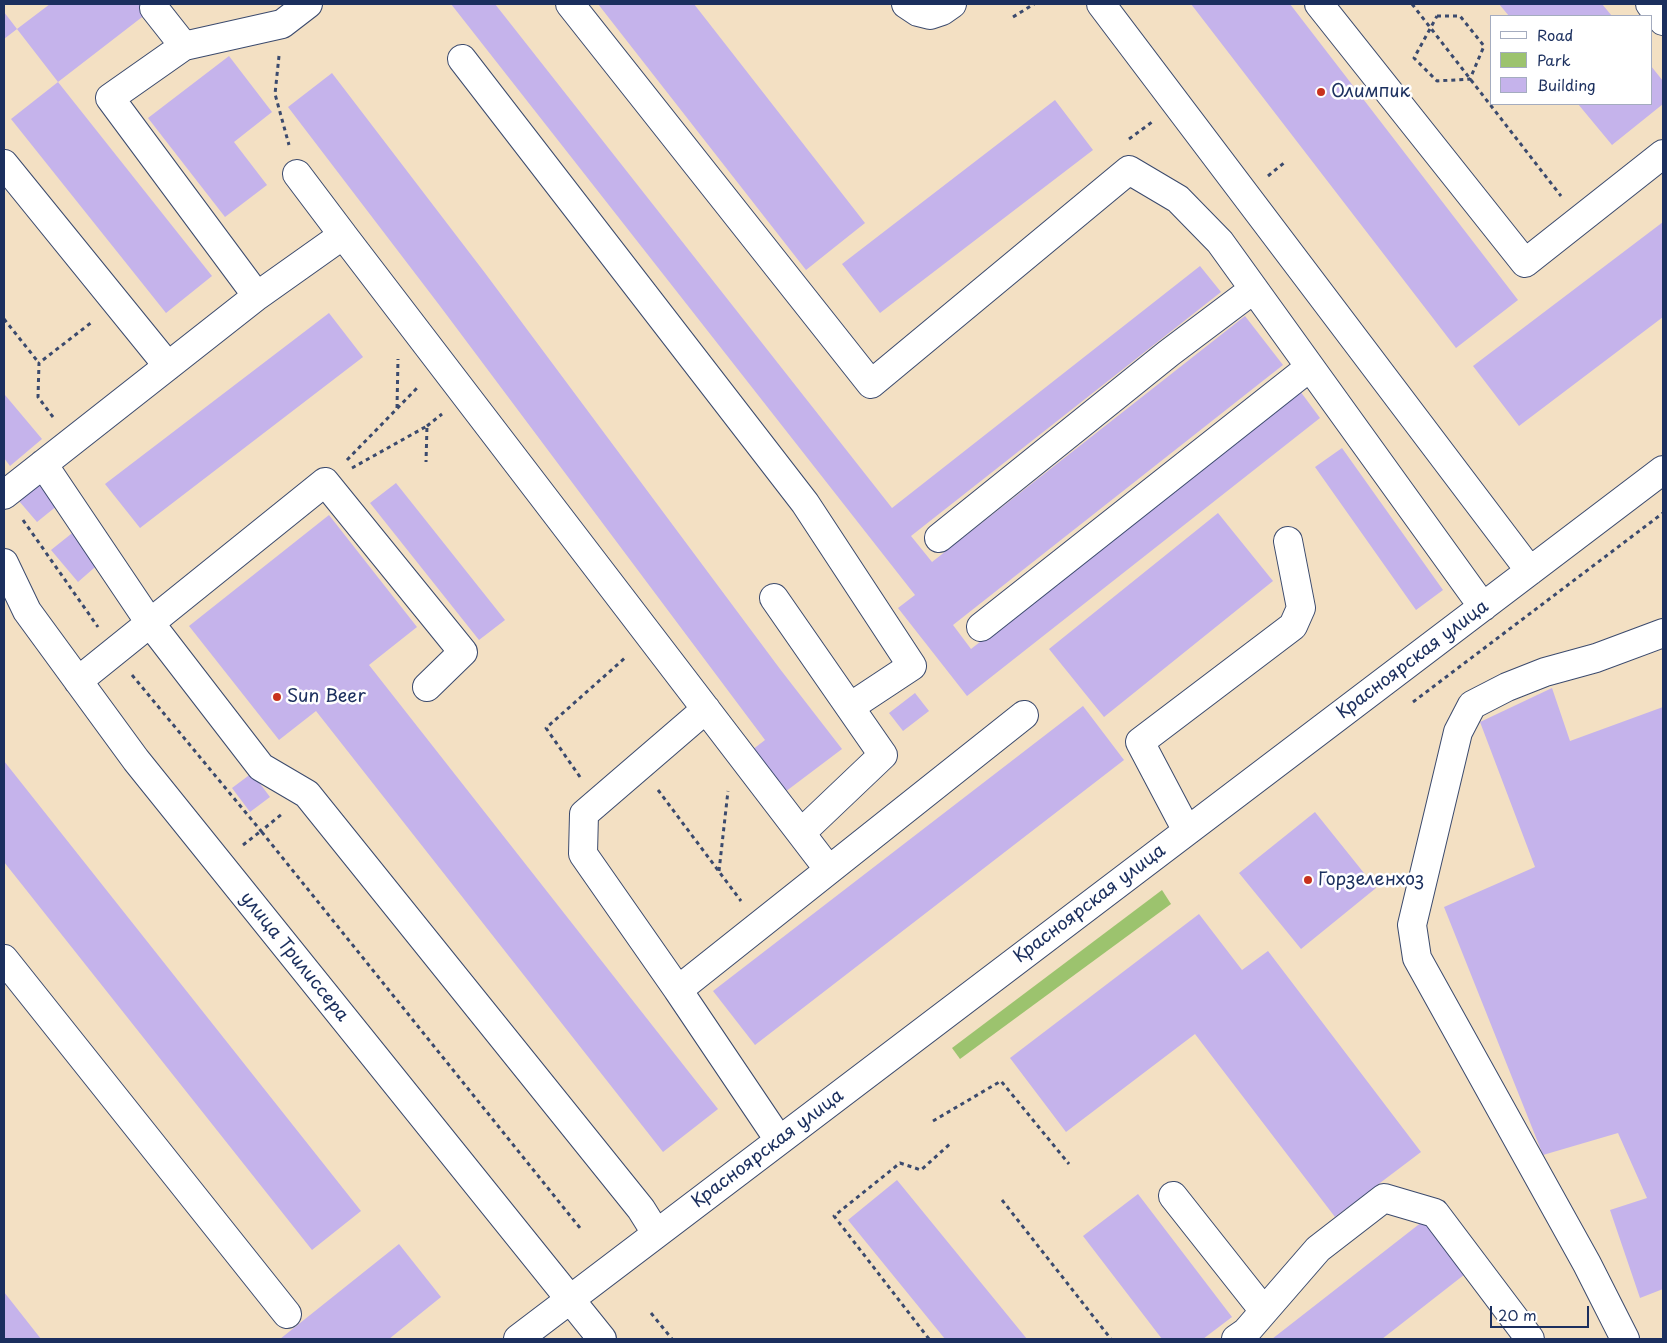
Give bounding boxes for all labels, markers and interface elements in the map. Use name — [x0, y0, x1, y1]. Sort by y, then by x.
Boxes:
legend — [1490, 15, 1652, 105]
text: Road — [1537, 23, 1573, 46]
text: Park — [1537, 48, 1571, 71]
text: Building — [1537, 73, 1596, 96]
place label: Олимпик — [1331, 81, 1410, 103]
marker: Олимпик — [1315, 86, 1327, 98]
street label: Красноярская улица — [1333, 596, 1493, 724]
place label: Sun Beer — [287, 686, 366, 708]
marker: Sun Beer — [271, 691, 283, 703]
street label: Красноярская улица — [1010, 840, 1170, 968]
place label: Горзеленхоз — [1318, 869, 1424, 891]
marker: Горзеленхоз — [1302, 874, 1314, 886]
street label: улица Трилиссера — [235, 888, 353, 1026]
street label: Красноярская улица — [688, 1085, 848, 1213]
scale bar — [1492, 1296, 1591, 1328]
text: 20 m — [1498, 1303, 1537, 1326]

